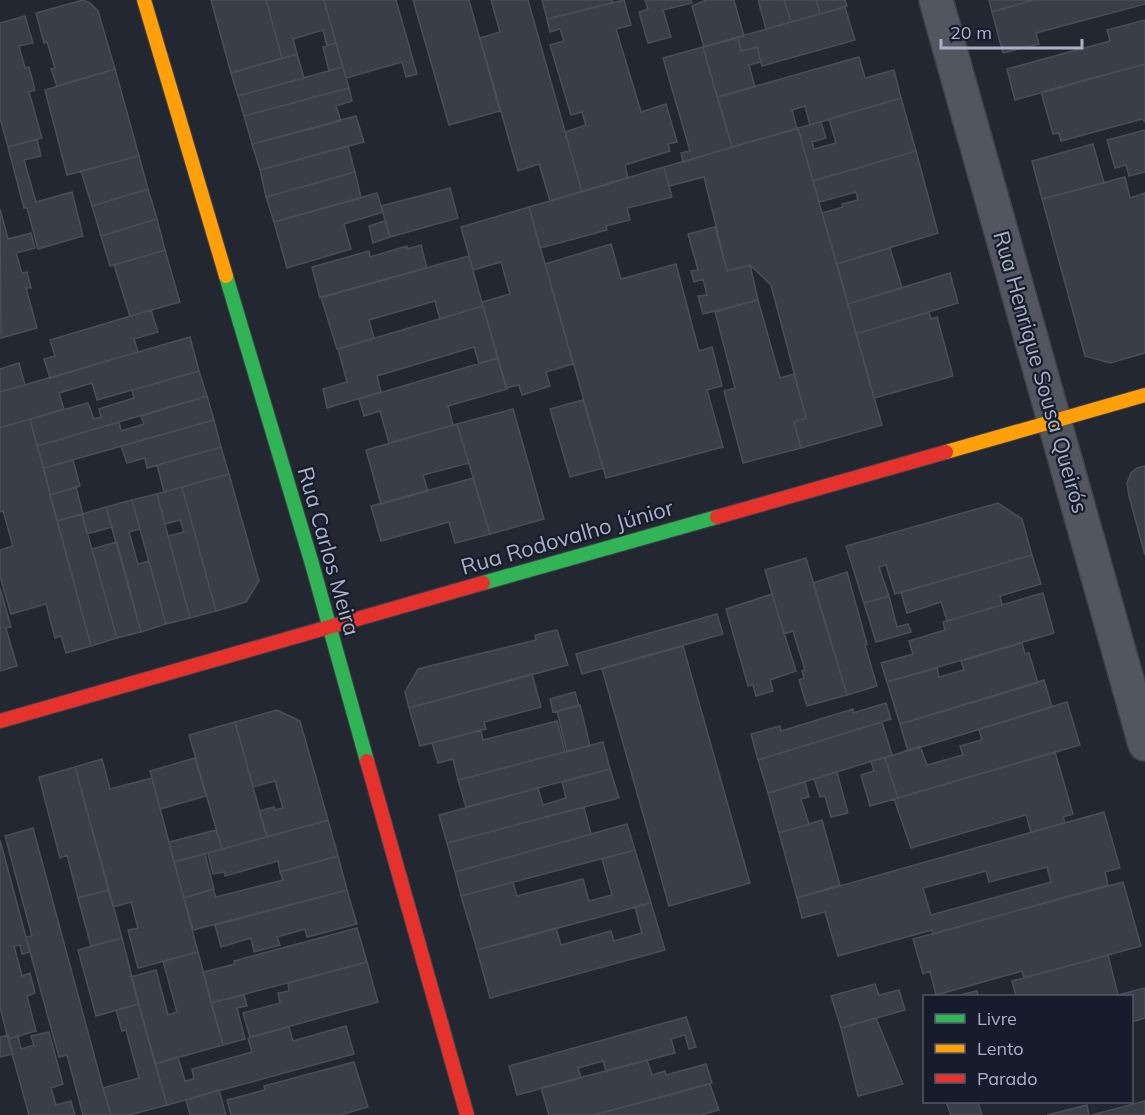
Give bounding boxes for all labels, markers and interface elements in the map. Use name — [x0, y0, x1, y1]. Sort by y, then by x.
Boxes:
scale bar — [941, 12, 1082, 50]
text: 20 m — [950, 21, 992, 44]
street label: Rua Henrique Sousa Queirós — [987, 228, 1095, 516]
street label: Rua Carlos Meira — [292, 463, 366, 639]
street label: Rua Rodovalho Júnior — [458, 493, 676, 581]
legend — [923, 995, 1133, 1103]
text: Livre — [977, 1007, 1017, 1030]
text: Lento — [977, 1037, 1024, 1060]
text: Parado — [977, 1067, 1037, 1090]

